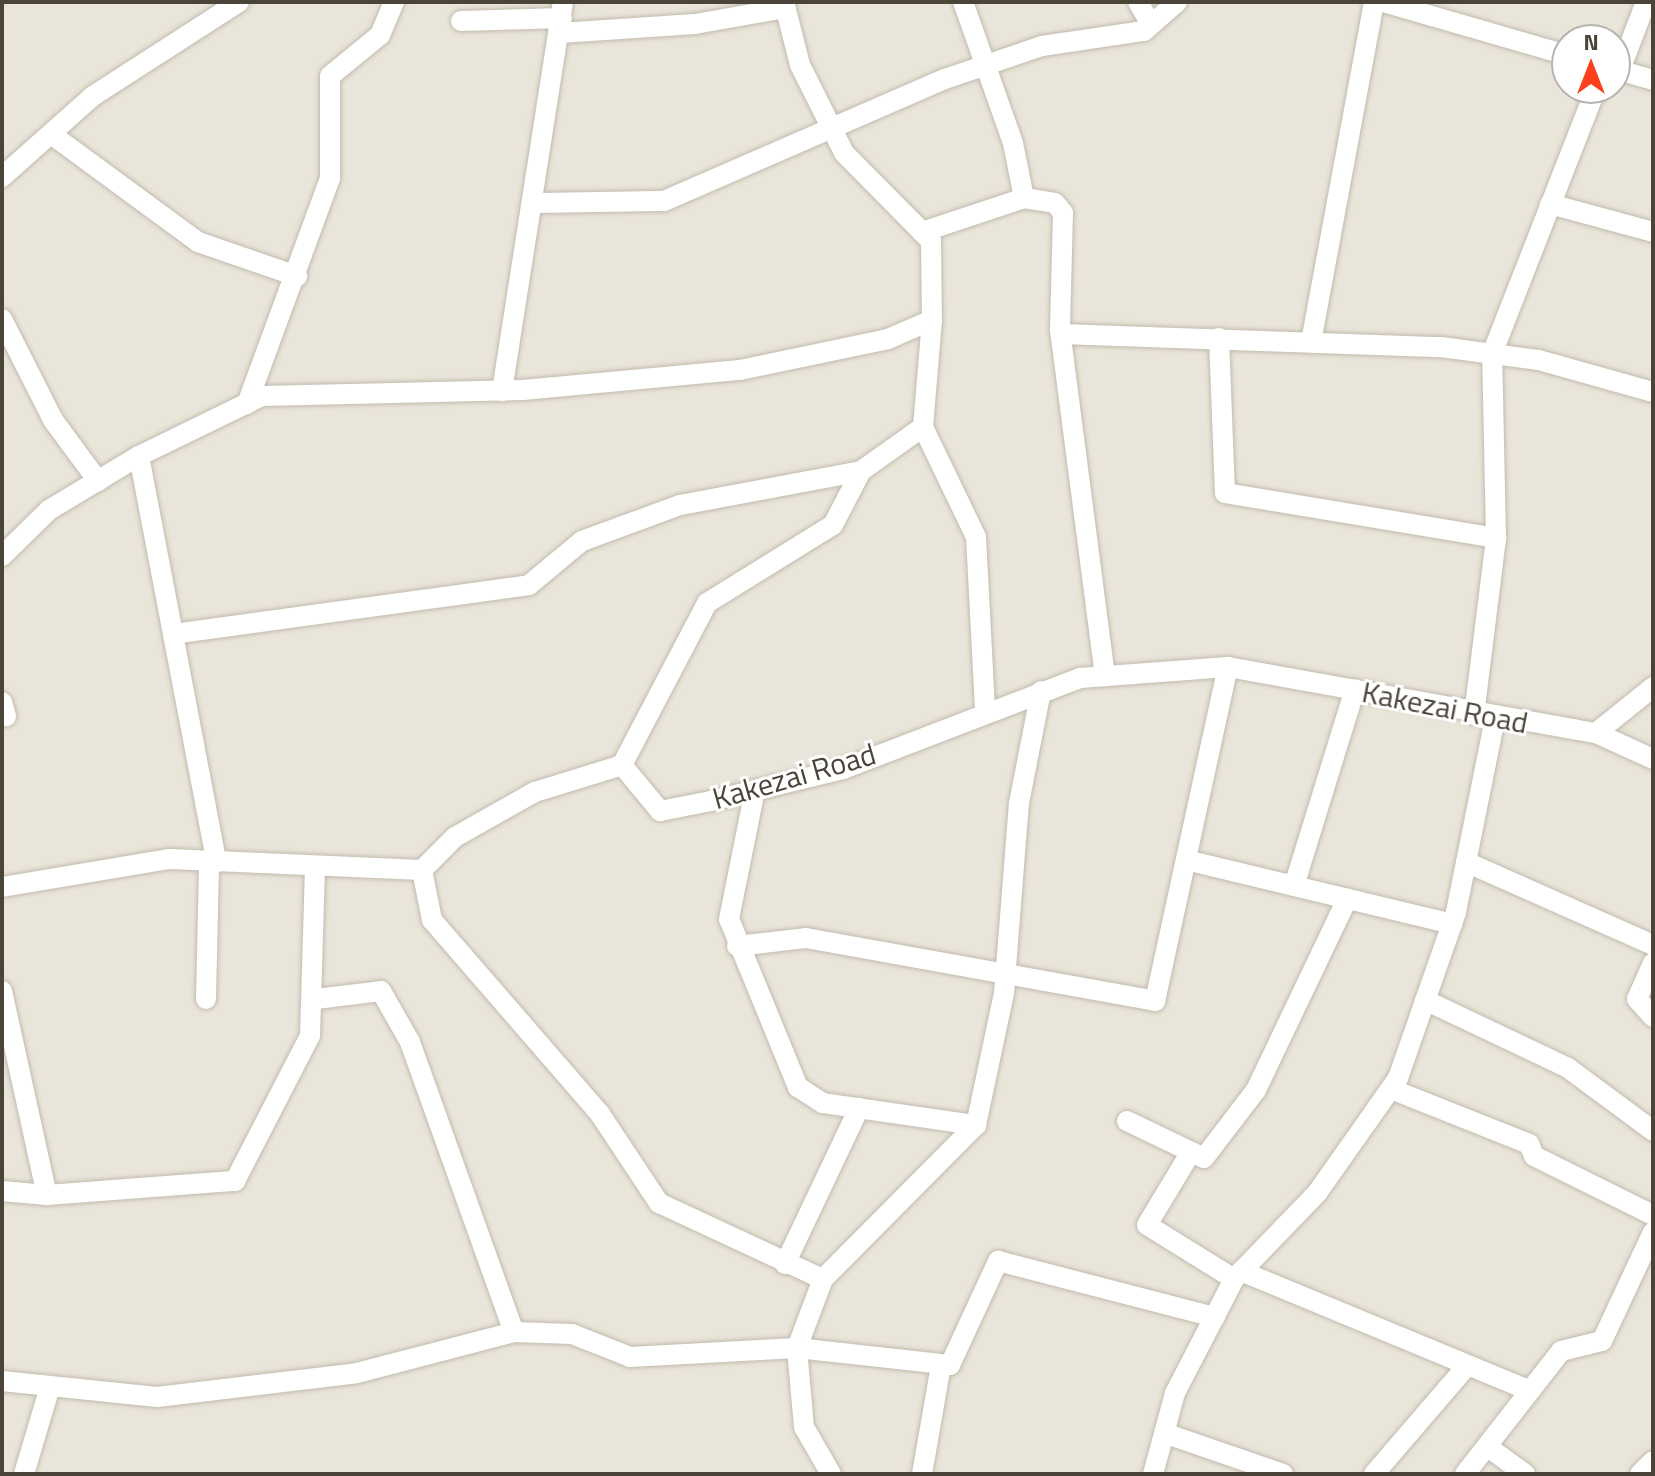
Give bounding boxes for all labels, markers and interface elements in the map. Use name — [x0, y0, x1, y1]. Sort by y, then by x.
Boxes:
north arrow — [1551, 24, 1631, 104]
text: N — [1583, 25, 1599, 59]
street label: Kakezai Road — [1359, 673, 1531, 741]
street label: Kakezai Road — [708, 736, 880, 816]

